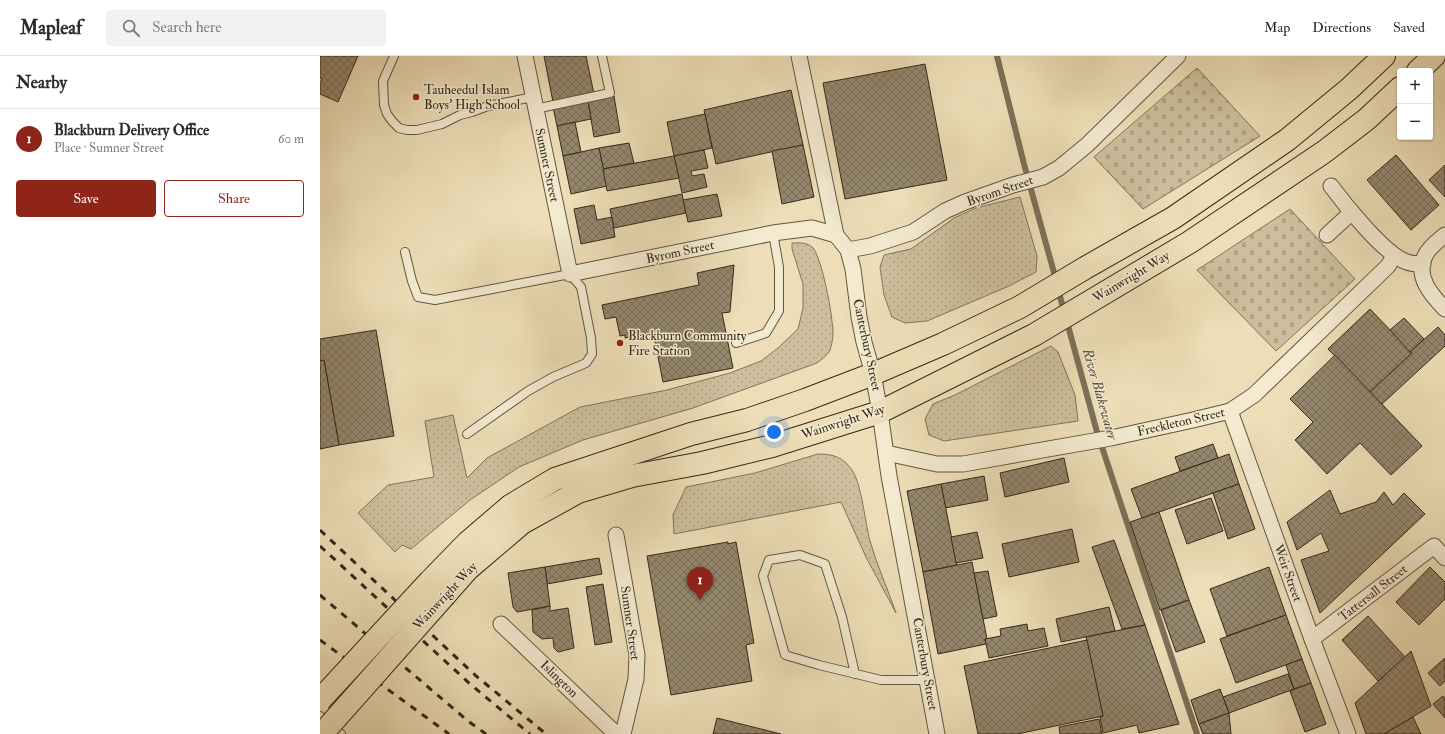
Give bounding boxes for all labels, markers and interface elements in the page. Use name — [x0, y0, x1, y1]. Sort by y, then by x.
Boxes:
search box — [106, 10, 386, 46]
text: Mapleaf — [20, 16, 82, 40]
icon: search — [120, 17, 142, 39]
text: Search here — [152, 18, 222, 37]
text: Map — [1264, 19, 1290, 36]
text: Directions — [1312, 19, 1371, 36]
text: Saved — [1393, 19, 1425, 36]
map controls — [1397, 68, 1433, 140]
button: + — [1397, 68, 1433, 104]
text: Nearby — [16, 72, 67, 93]
place label: Tauheedul Islam Boys' High School — [424, 82, 521, 114]
marker: Tauheedul Islam Boys' High School — [411, 92, 421, 102]
button: − — [1397, 104, 1433, 140]
text: Blackburn Delivery Office — [54, 121, 209, 140]
street label: Sumner Street — [531, 127, 563, 203]
text: 1 — [27, 131, 31, 147]
text: 60 m — [278, 131, 304, 147]
text: Place · Sumner Street — [54, 140, 164, 156]
street label: Byrom Street — [965, 172, 1036, 211]
button: Save — [16, 180, 156, 217]
button: Share — [164, 180, 304, 217]
street label: Byrom Street — [644, 237, 716, 268]
street label: Wainwright Way — [1089, 248, 1173, 308]
street label: Canterbury Street — [848, 298, 885, 393]
place label: Blackburn Community Fire Station — [628, 328, 747, 359]
marker: Blackburn Community Fire Station — [615, 338, 625, 348]
water label: River Blakewater — [1079, 345, 1121, 442]
street label: Wainwright Way — [798, 401, 887, 444]
street label: Freckleton Street — [1136, 404, 1226, 440]
your location — [764, 422, 784, 442]
street label: Weir Street — [1270, 541, 1306, 604]
street label: Wainwright Way — [409, 559, 481, 635]
street label: Tattersall Street — [1335, 561, 1411, 625]
pin: 1 — [687, 567, 713, 600]
street label: Sumner Street — [617, 585, 643, 661]
street label: Canterbury Street — [908, 617, 941, 712]
street label: Islington — [537, 657, 582, 701]

